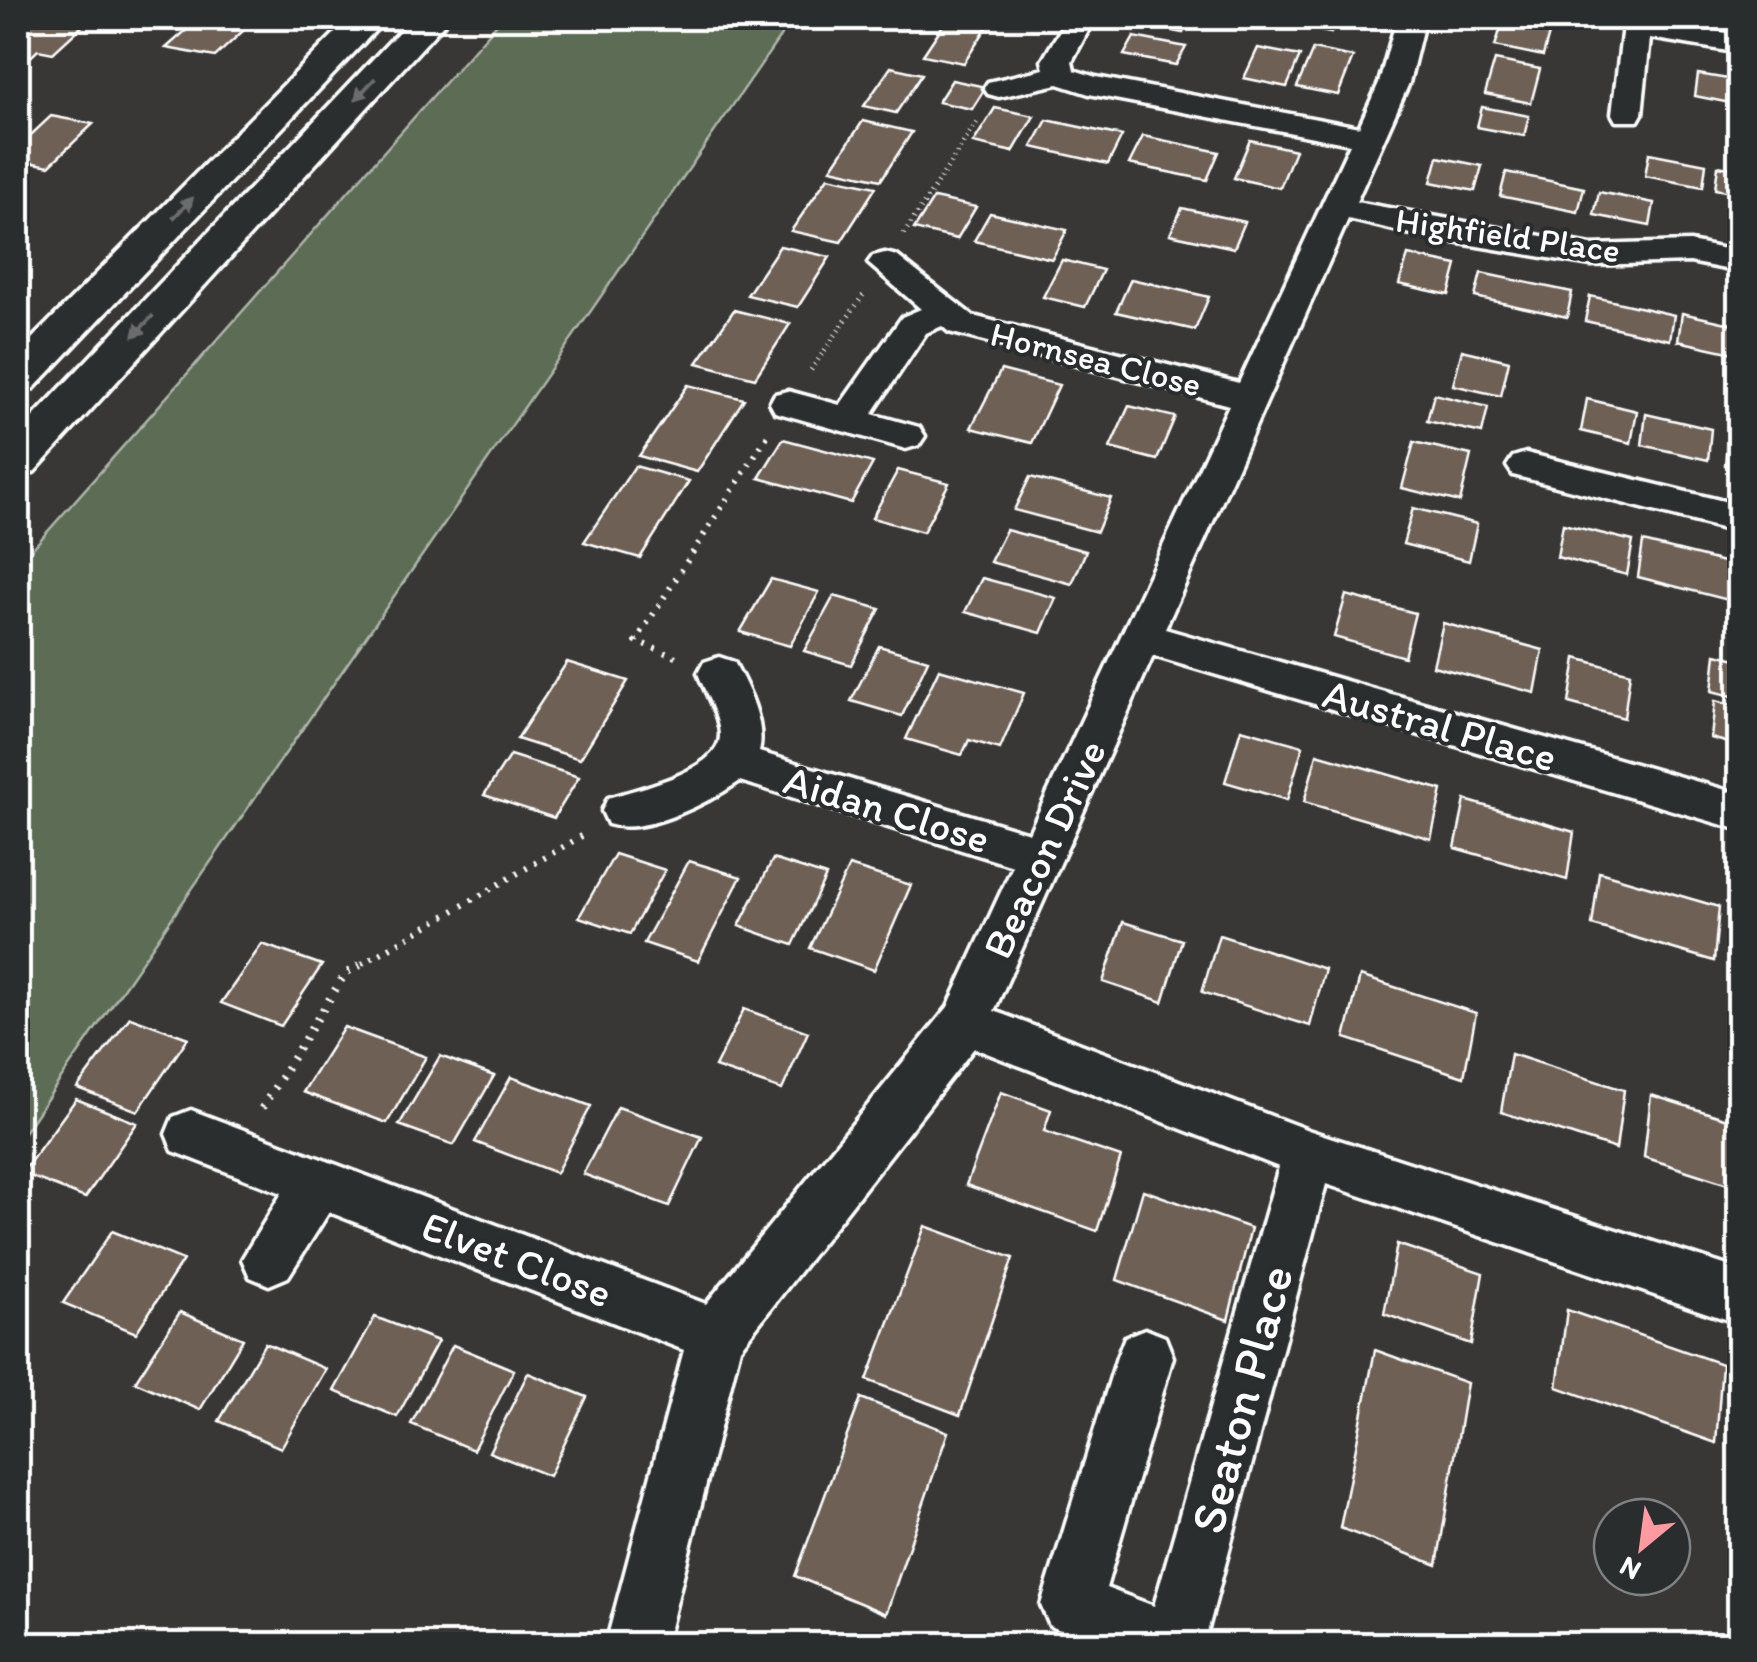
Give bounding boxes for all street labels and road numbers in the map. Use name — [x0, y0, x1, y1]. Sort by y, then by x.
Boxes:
street label: Highfield Place — [1393, 198, 1623, 272]
street label: Hornsea Close — [986, 313, 1206, 405]
street label: Austral Place — [1318, 667, 1562, 783]
street label: Beacon Drive — [971, 732, 1117, 966]
street label: Aidan Close — [778, 754, 996, 864]
street label: Elvet Close — [415, 1200, 619, 1318]
street label: Seaton Place — [1176, 1258, 1306, 1540]

